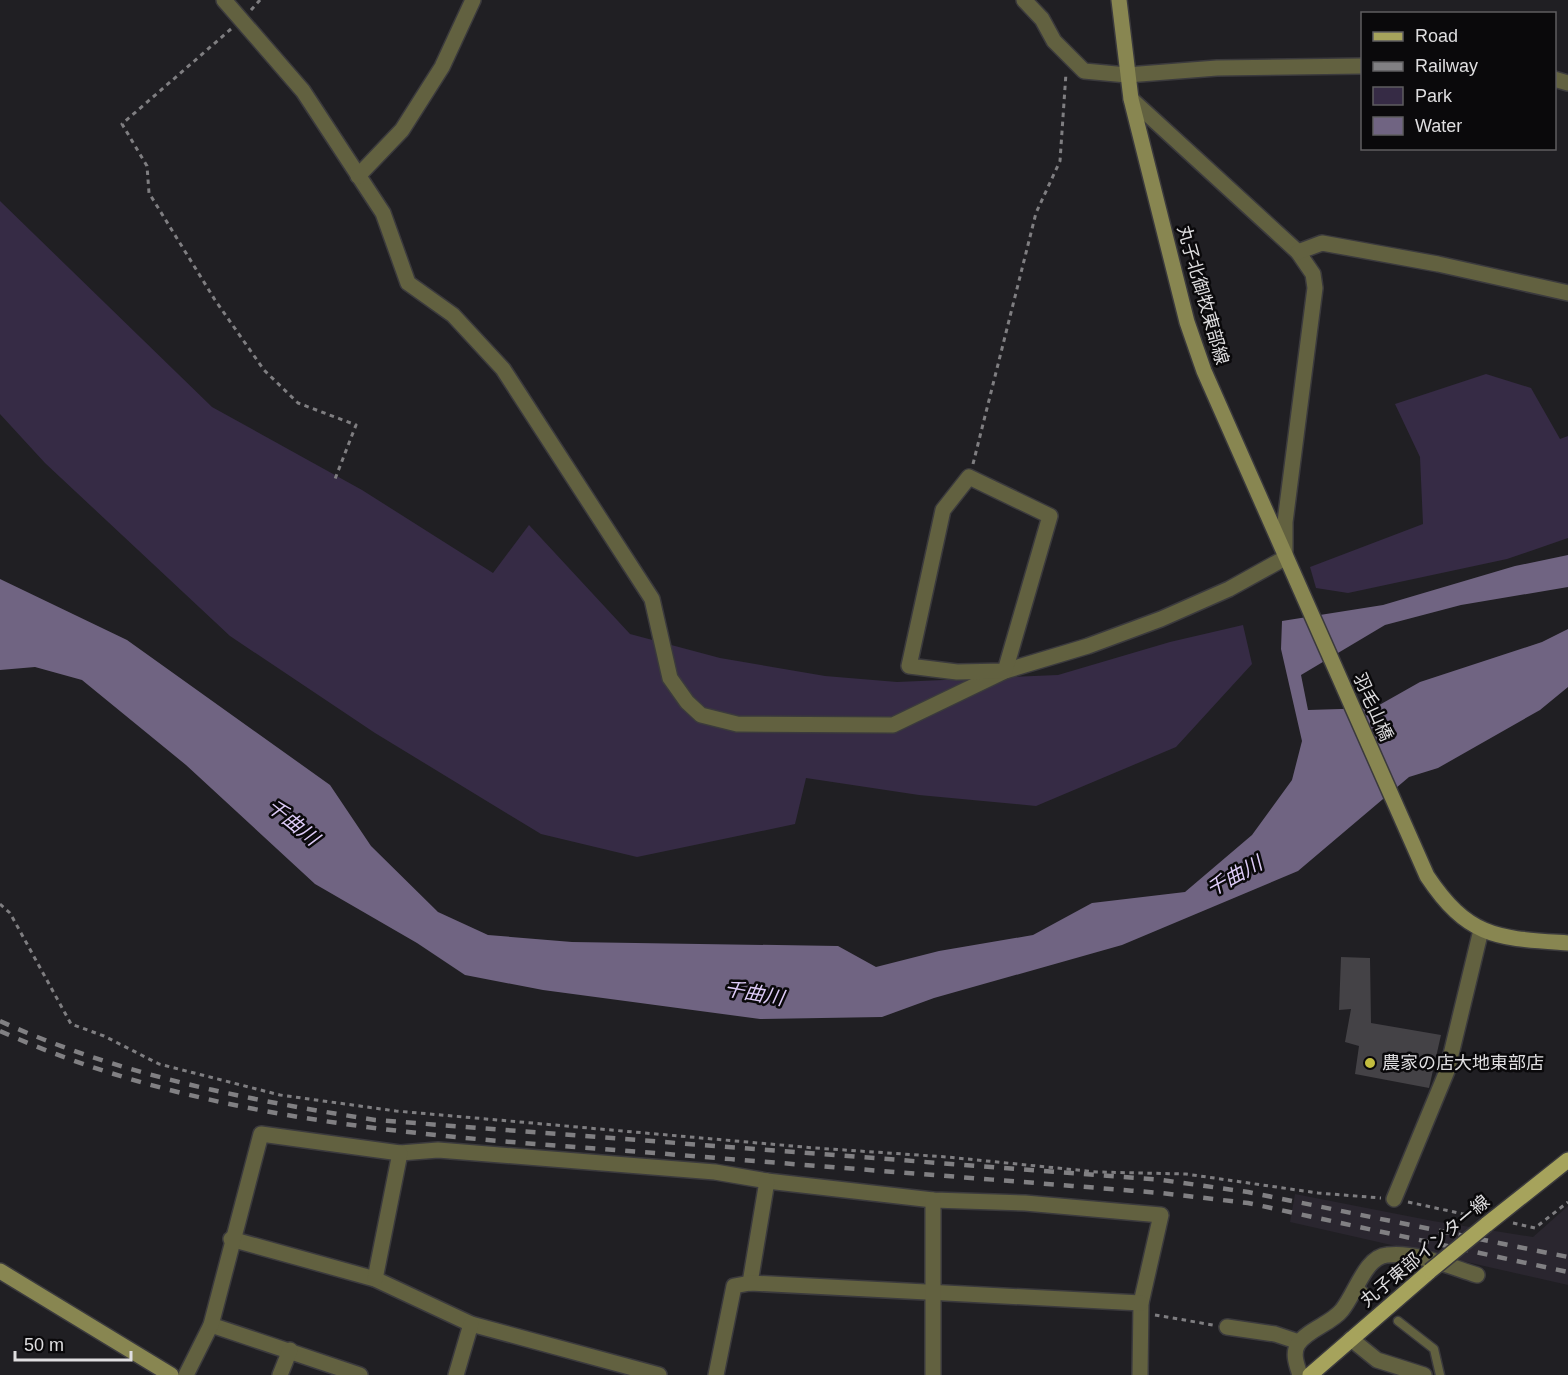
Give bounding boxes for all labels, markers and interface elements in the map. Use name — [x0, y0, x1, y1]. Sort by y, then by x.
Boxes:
legend — [1361, 12, 1556, 150]
text: Road — [1415, 26, 1458, 46]
text: Railway — [1415, 56, 1478, 76]
text: Park — [1415, 86, 1453, 106]
text: Water — [1415, 116, 1462, 136]
street label: 丸子北御牧東部線 — [1174, 223, 1232, 367]
street label: 羽毛山橋 — [1349, 670, 1397, 744]
water label: 千曲川 — [263, 795, 325, 851]
water label: 千曲川 — [1202, 851, 1267, 900]
water label: 千曲川 — [723, 977, 787, 1009]
place label: 農家の店大地東部店 — [1382, 1053, 1544, 1073]
marker: 農家の店大地東部店 — [1363, 1056, 1377, 1070]
street label: 丸子東部インター線 — [1357, 1191, 1493, 1311]
scale bar — [15, 1324, 130, 1362]
text: 50 m — [24, 1335, 64, 1355]

